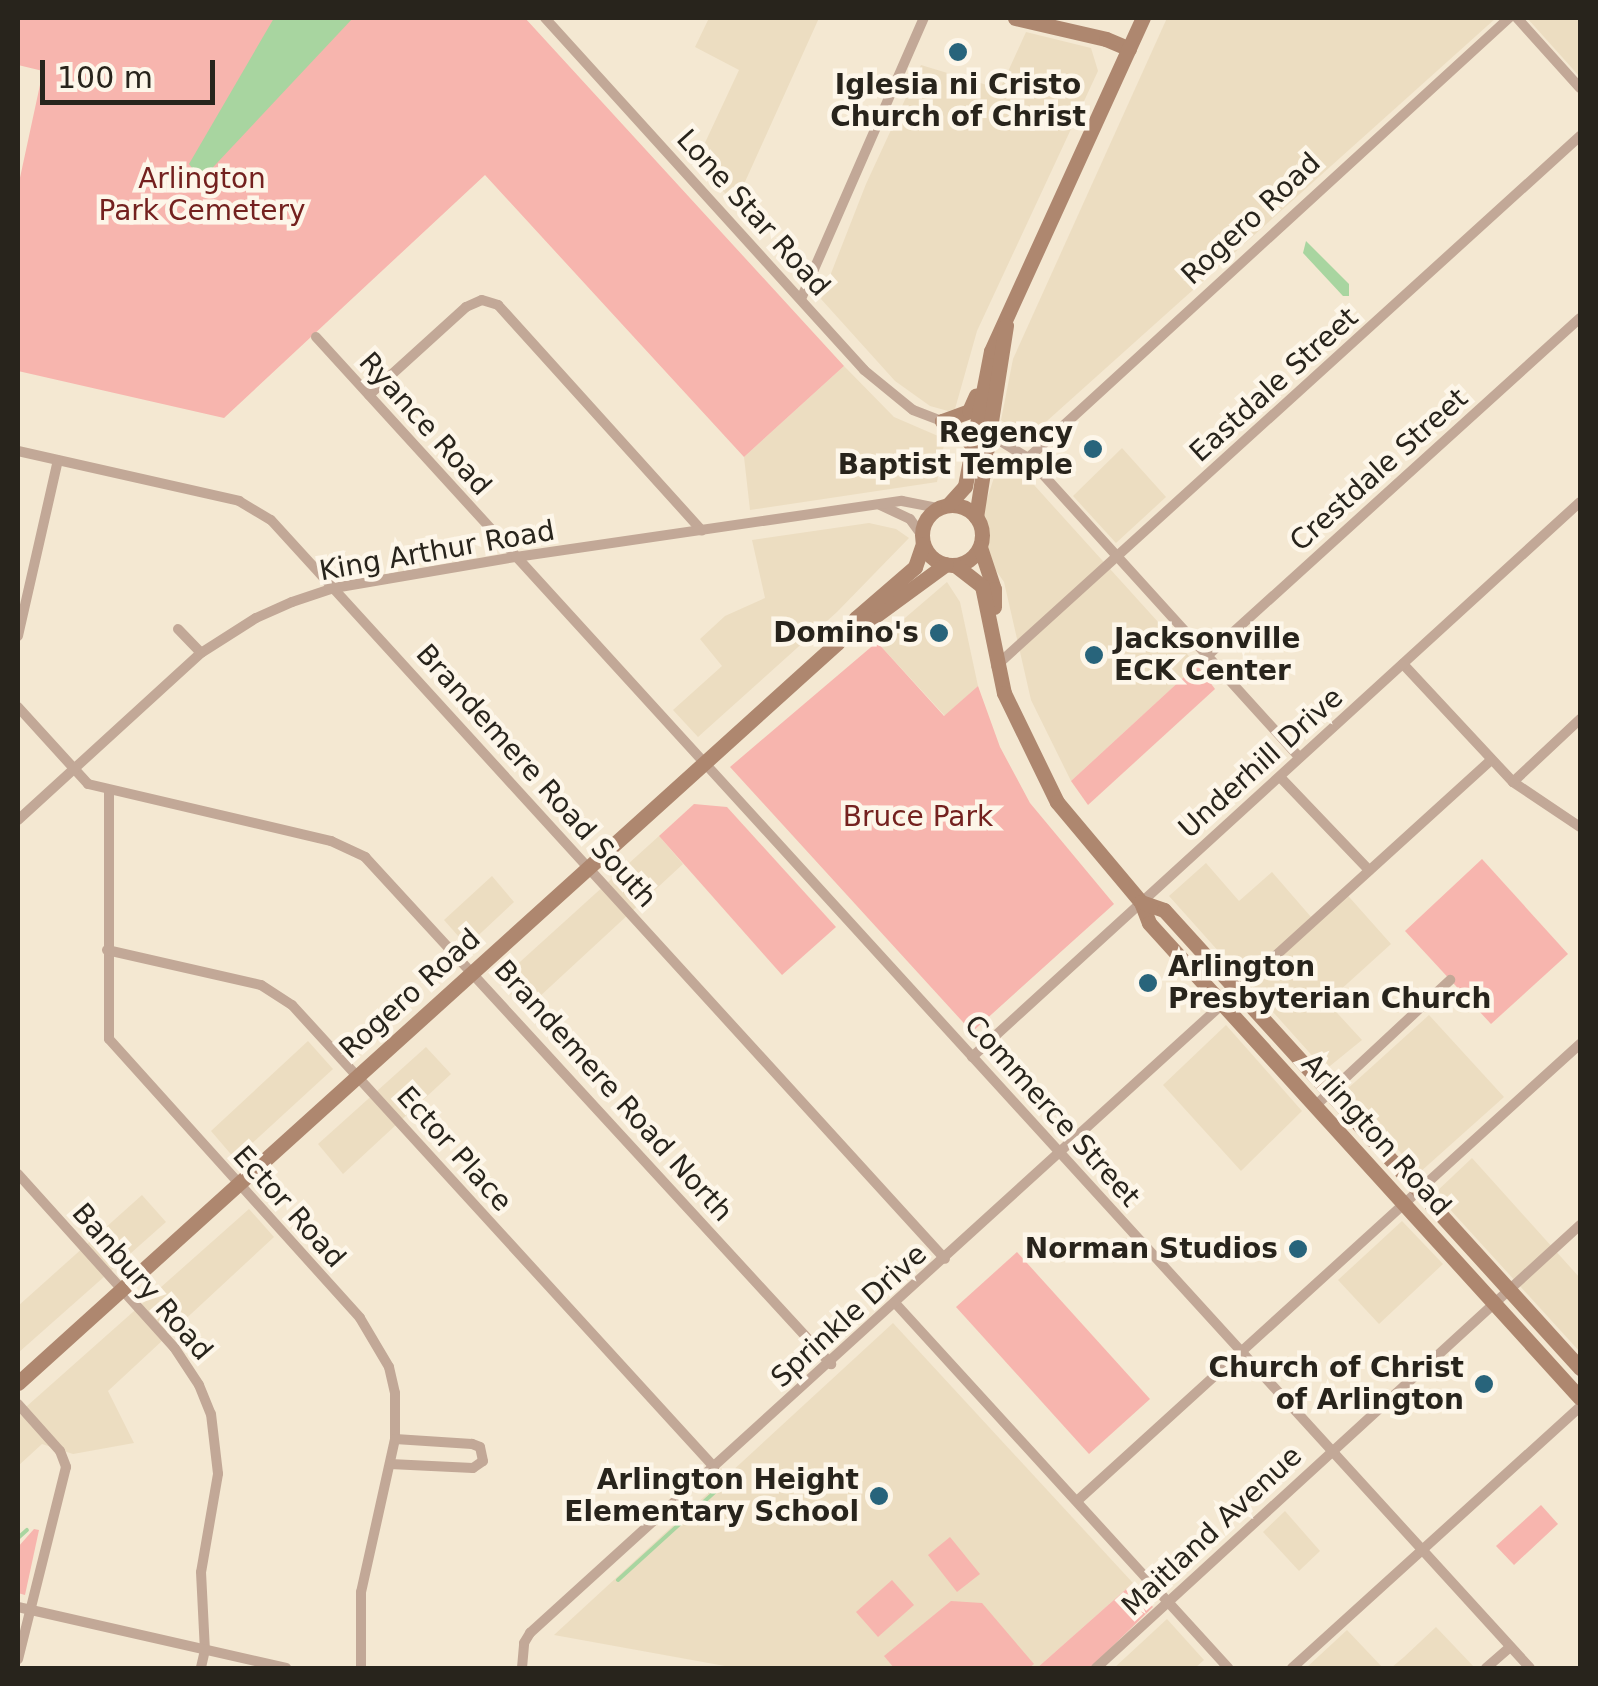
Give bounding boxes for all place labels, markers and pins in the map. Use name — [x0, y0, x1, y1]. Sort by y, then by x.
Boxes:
marker: Iglesia ni Cristo Church of Christ — [947, 41, 969, 63]
place label: Iglesia ni Cristo Church of Christ — [830, 68, 1086, 134]
place label: Regency Baptist Temple — [838, 416, 1073, 482]
marker: Regency Baptist Temple — [1082, 438, 1104, 460]
place label: Domino's — [773, 616, 919, 650]
marker: Domino's — [928, 622, 950, 644]
place label: Jacksonville ECK Center — [1114, 622, 1300, 688]
marker: Jacksonville ECK Center — [1083, 644, 1105, 666]
place label: Arlington Presbyterian Church — [1168, 950, 1491, 1016]
marker: Arlington Presbyterian Church — [1137, 972, 1159, 994]
place label: Norman Studios — [1025, 1232, 1278, 1266]
marker: Norman Studios — [1287, 1238, 1309, 1260]
place label: Church of Christ of Arlington — [1208, 1351, 1464, 1417]
marker: Church of Christ of Arlington — [1473, 1373, 1495, 1395]
place label: Arlington Height Elementary School — [564, 1463, 859, 1529]
marker: Arlington Height Elementary School — [868, 1485, 890, 1507]

